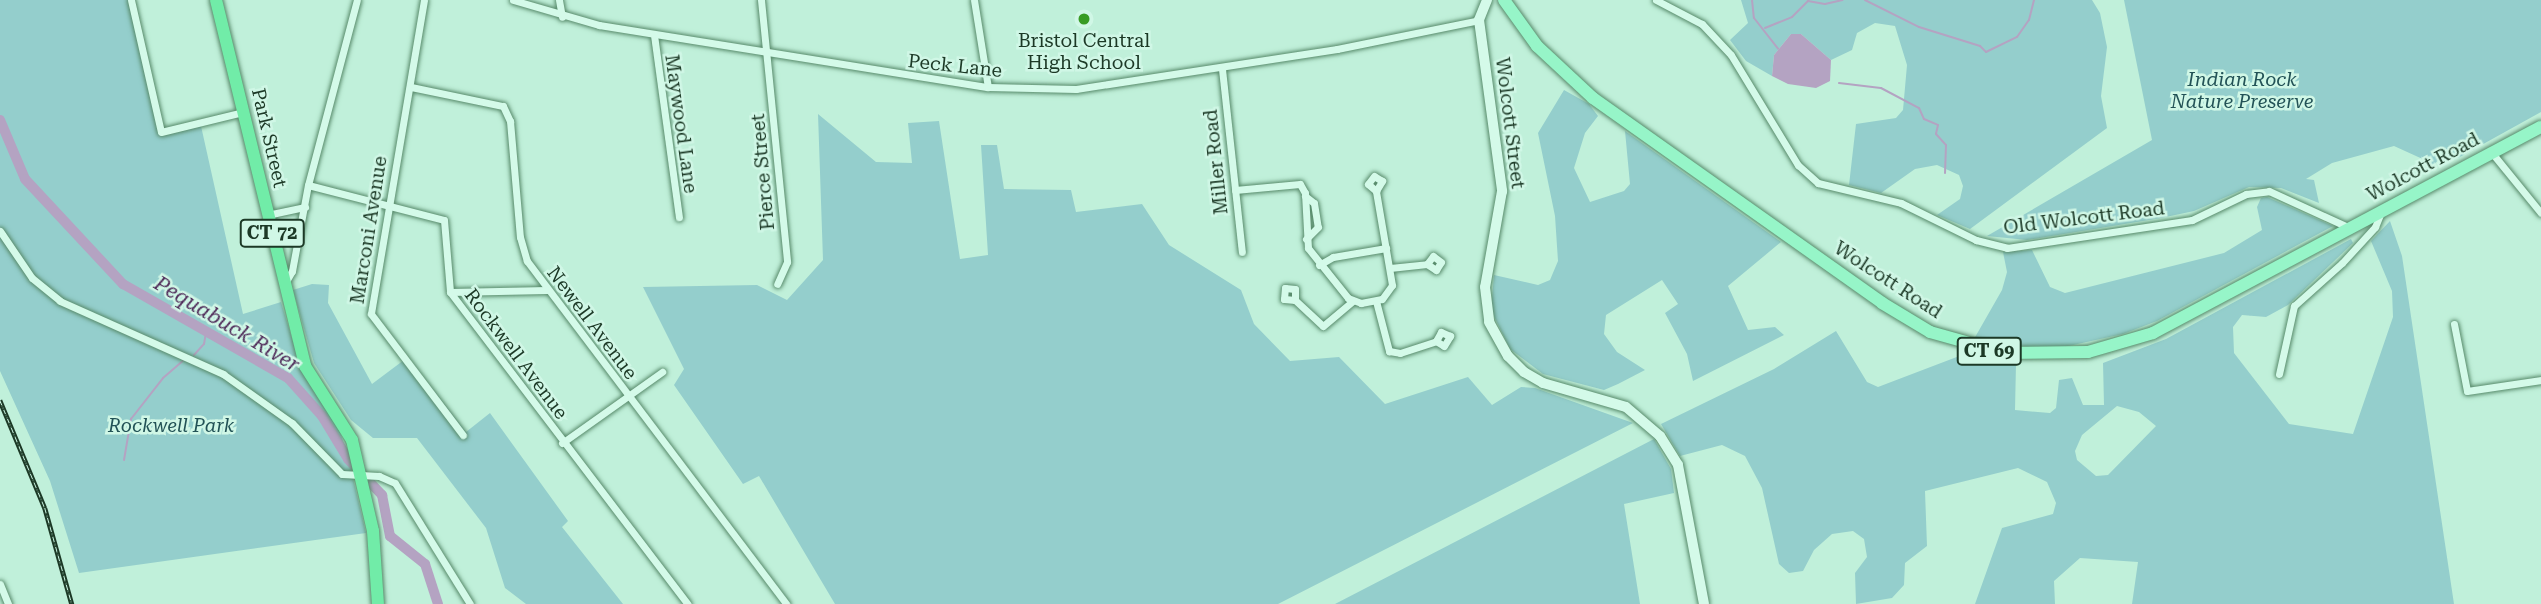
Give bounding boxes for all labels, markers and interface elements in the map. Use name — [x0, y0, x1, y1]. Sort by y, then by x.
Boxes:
marker: Bristol Central High School — [1076, 11, 1092, 27]
place label: Bristol Central High School — [1018, 30, 1150, 74]
street label: Peck Lane — [907, 50, 1003, 82]
street label: Maywood Lane — [660, 53, 702, 195]
street label: Wolcott Street — [1491, 56, 1529, 190]
park label: Indian Rock Nature Preserve — [2171, 69, 2313, 113]
street label: Park Street — [247, 86, 291, 190]
street label: Miller Road — [1199, 108, 1233, 216]
street label: Pierce Street — [747, 113, 779, 231]
street label: Wolcott Road — [2363, 128, 2483, 206]
street label: Marconi Avenue — [346, 154, 392, 306]
street label: Old Wolcott Road — [2002, 197, 2166, 239]
road number: CT 72 — [239, 218, 305, 247]
street label: Wolcott Road — [1830, 237, 1946, 323]
street label: Newell Avenue — [542, 262, 642, 384]
water label: Pequabuck River — [150, 271, 304, 377]
street label: Rockwell Avenue — [460, 284, 572, 424]
road number: CT 69 — [1956, 337, 2022, 366]
park label: Rockwell Park — [108, 415, 234, 437]

